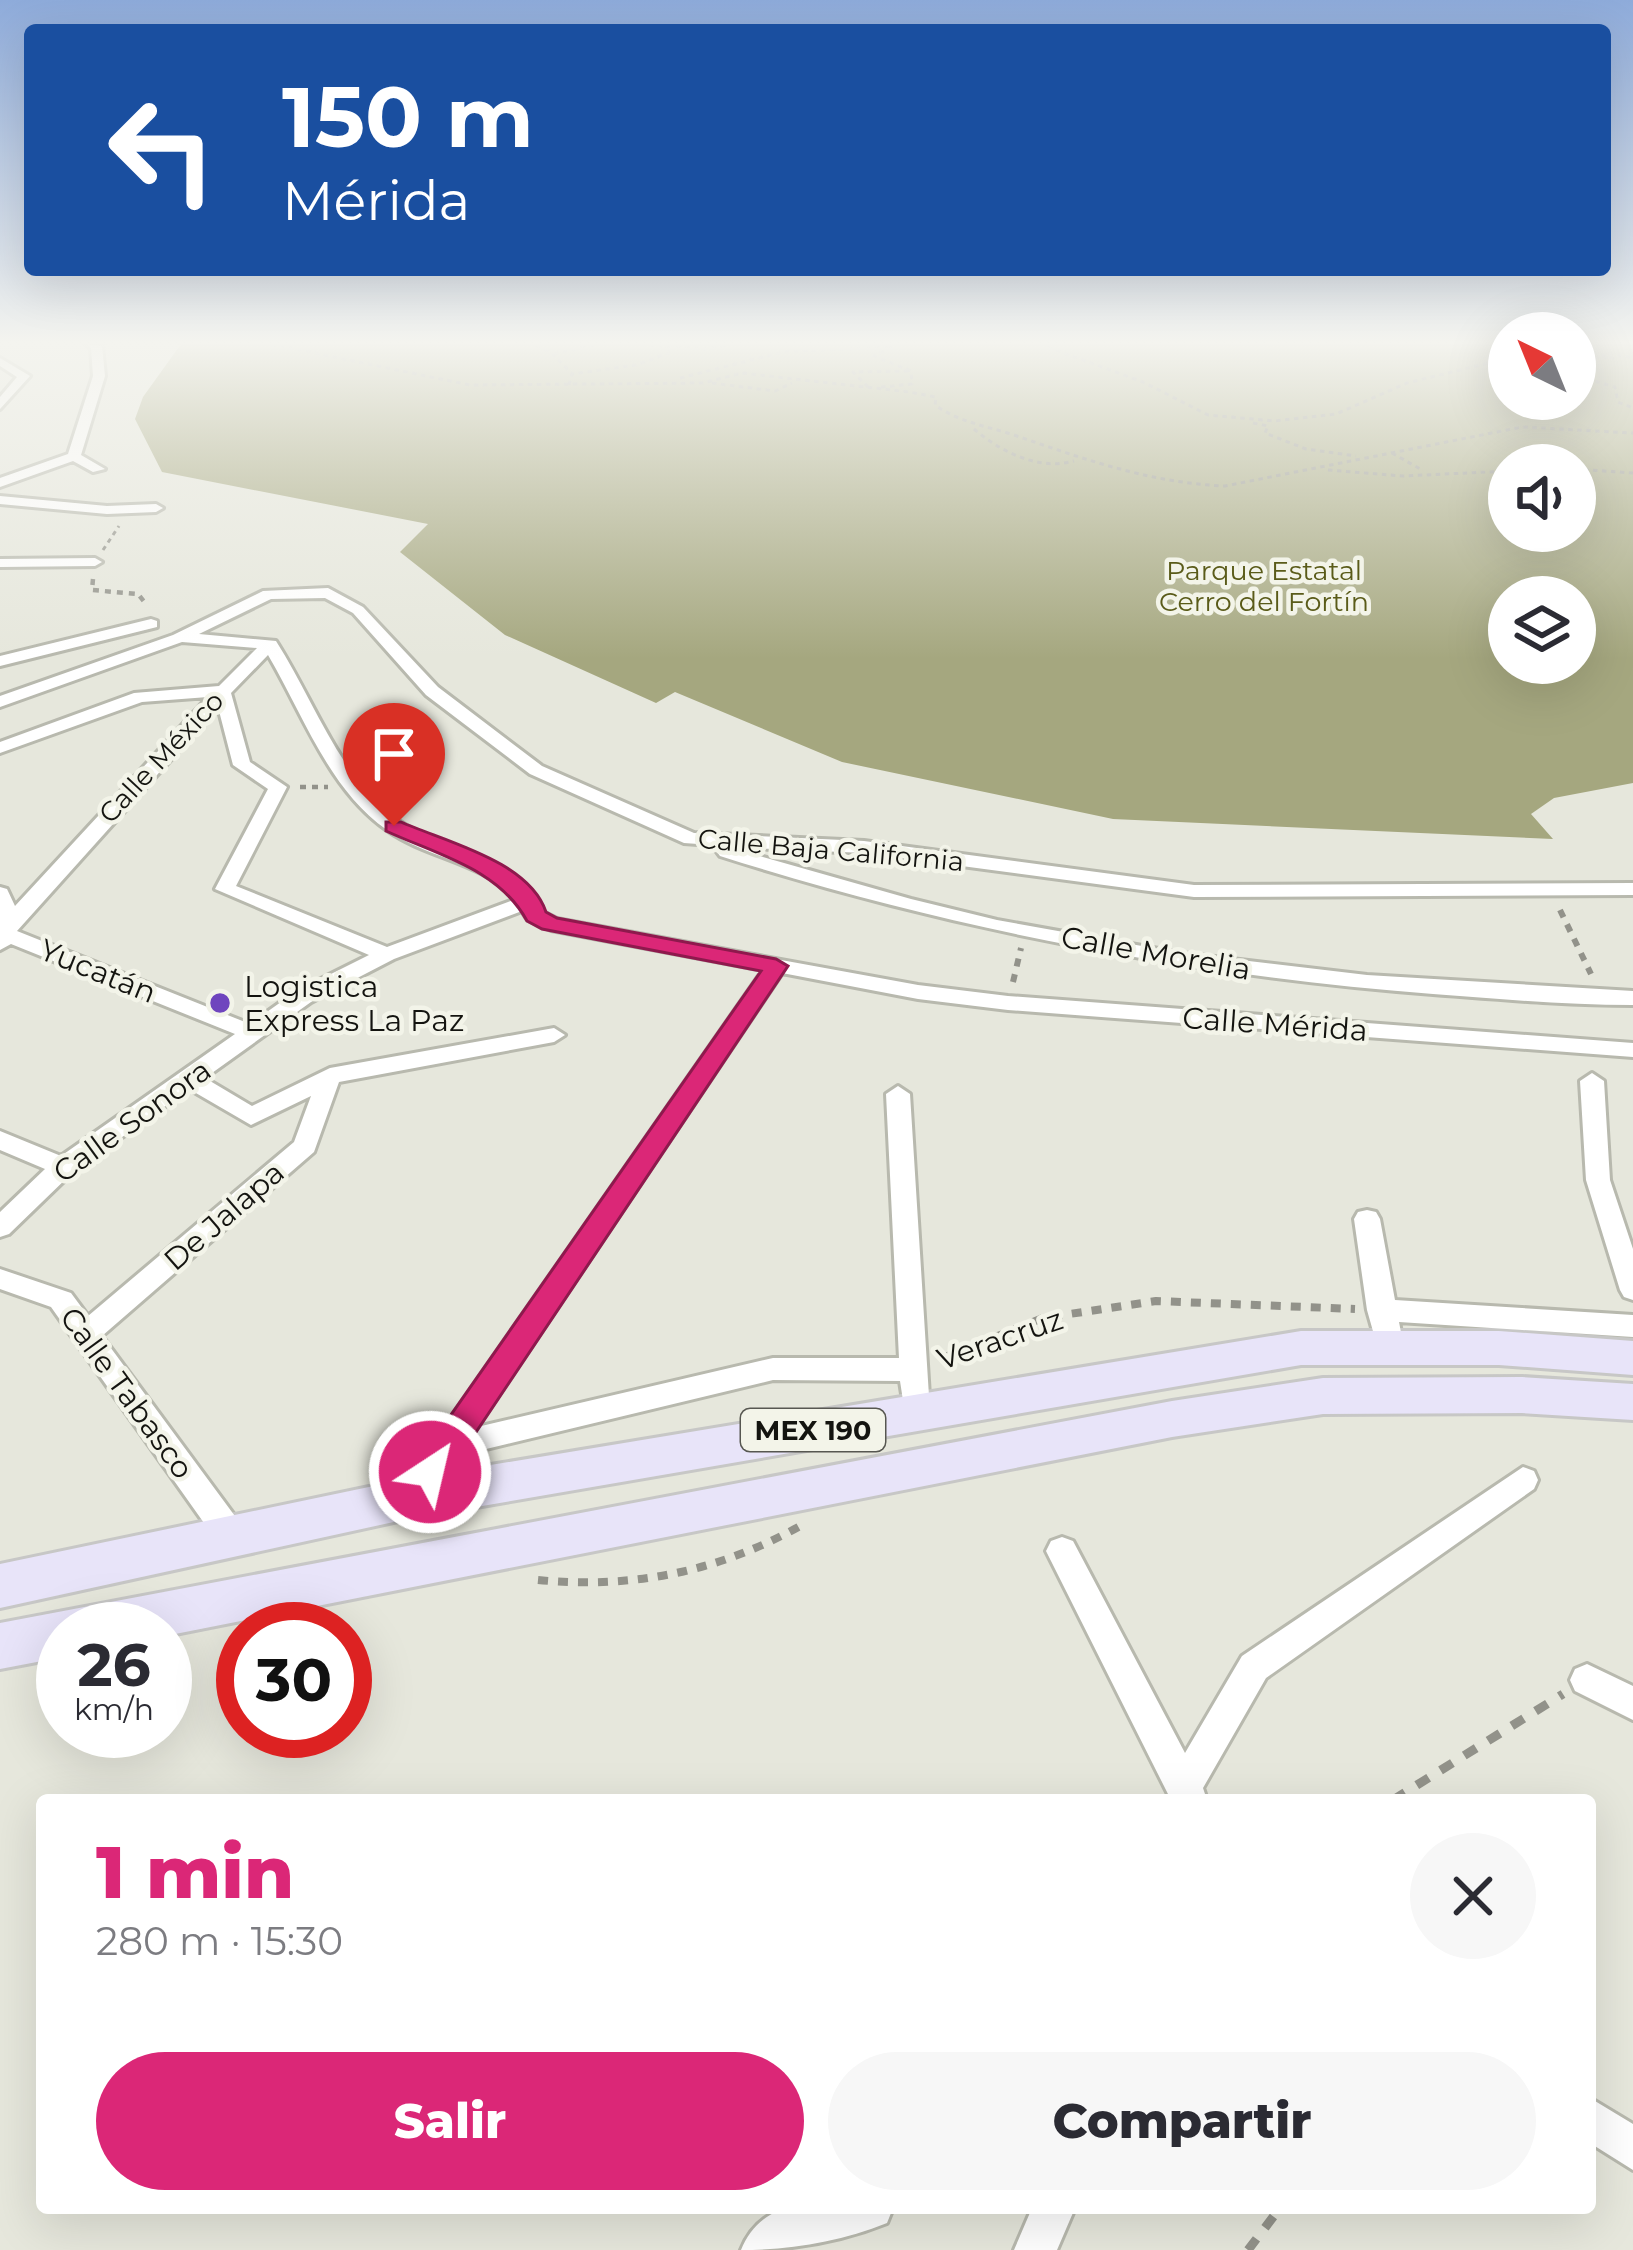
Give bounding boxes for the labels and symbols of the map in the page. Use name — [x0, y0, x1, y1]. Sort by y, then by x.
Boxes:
north arrow — [1488, 312, 1596, 420]
park label: Parque Estatal Cerro del Fortín — [1159, 554, 1369, 618]
street label: Calle México — [92, 684, 230, 830]
pin — [343, 703, 445, 826]
street label: Calle Baja California — [697, 822, 965, 878]
street label: Calle Morelia — [1058, 918, 1254, 988]
street label: Yucatán — [34, 931, 162, 1011]
place label: Logistica Express La Paz — [244, 968, 464, 1039]
marker: Logistica Express La Paz — [207, 990, 233, 1016]
street label: Calle Mérida — [1181, 999, 1369, 1049]
street label: Calle Sonora — [46, 1051, 218, 1191]
street label: De Jalapa — [156, 1154, 292, 1278]
street label: Calle Tabasco — [52, 1300, 202, 1486]
street label: Veracruz — [932, 1300, 1068, 1378]
position arrow — [367, 1409, 493, 1535]
road number: MEX 190 — [741, 1409, 885, 1451]
speed limit sign: 30 — [216, 1602, 372, 1758]

